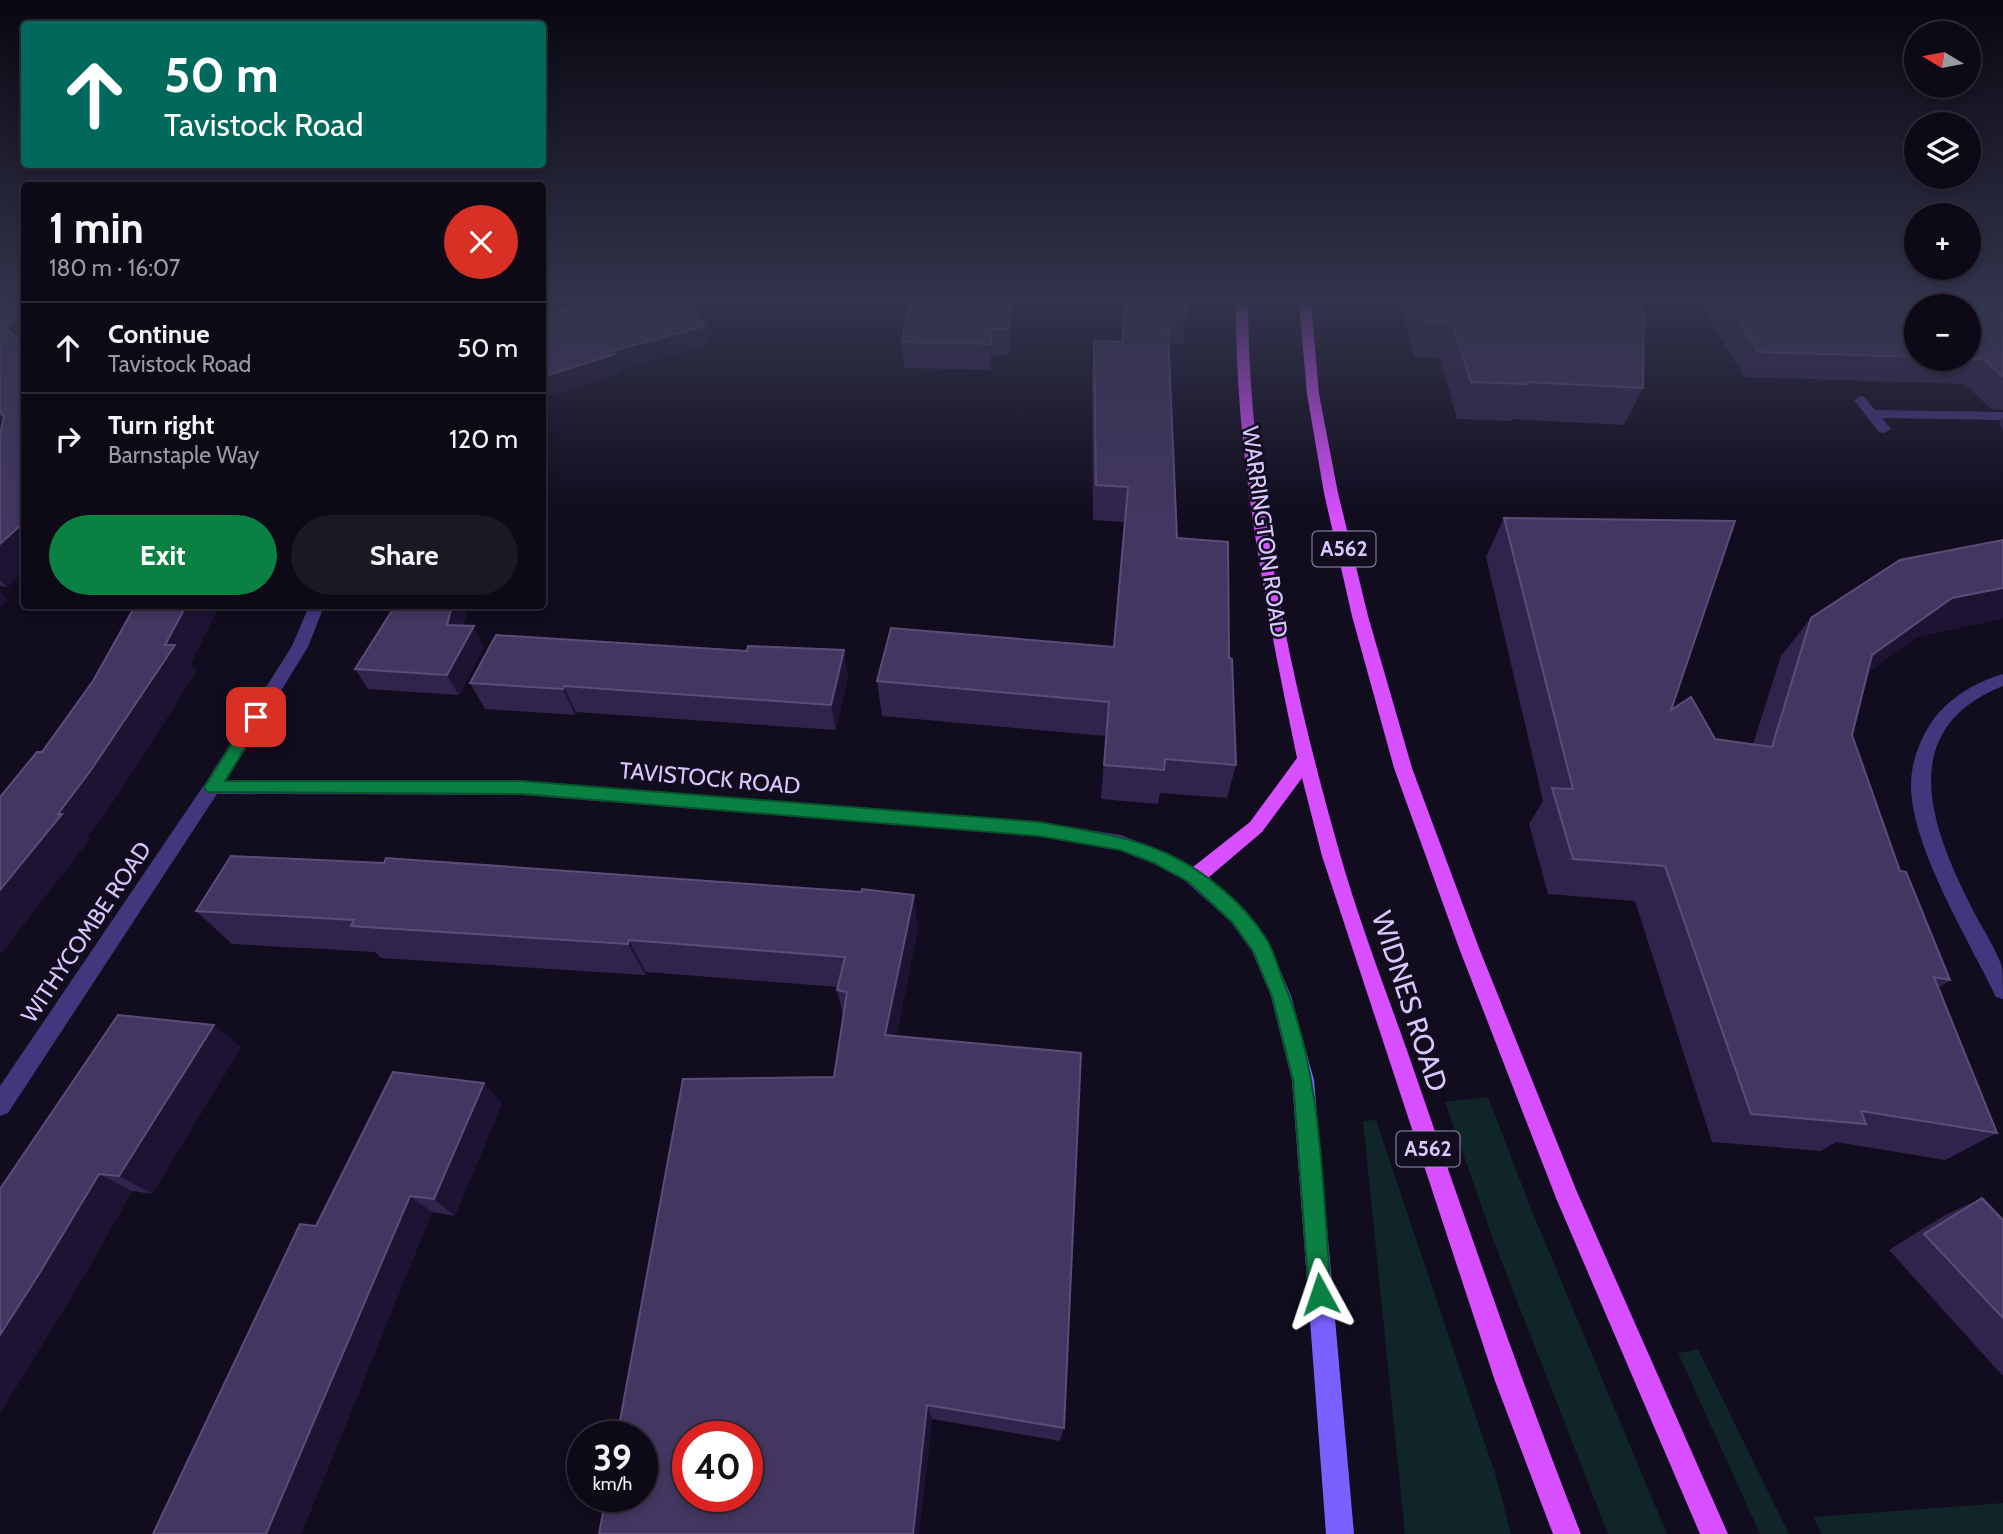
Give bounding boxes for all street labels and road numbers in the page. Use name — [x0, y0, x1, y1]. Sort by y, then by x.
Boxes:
street label: WARRINGTON ROAD — [1236, 424, 1294, 640]
road number: A562 — [1312, 532, 1376, 566]
street label: TAVISTOCK ROAD — [618, 756, 802, 800]
street label: WITHYCOMBE ROAD — [15, 836, 157, 1028]
street label: WIDNES ROAD — [1365, 907, 1455, 1095]
road number: A562 — [1396, 1132, 1460, 1166]

